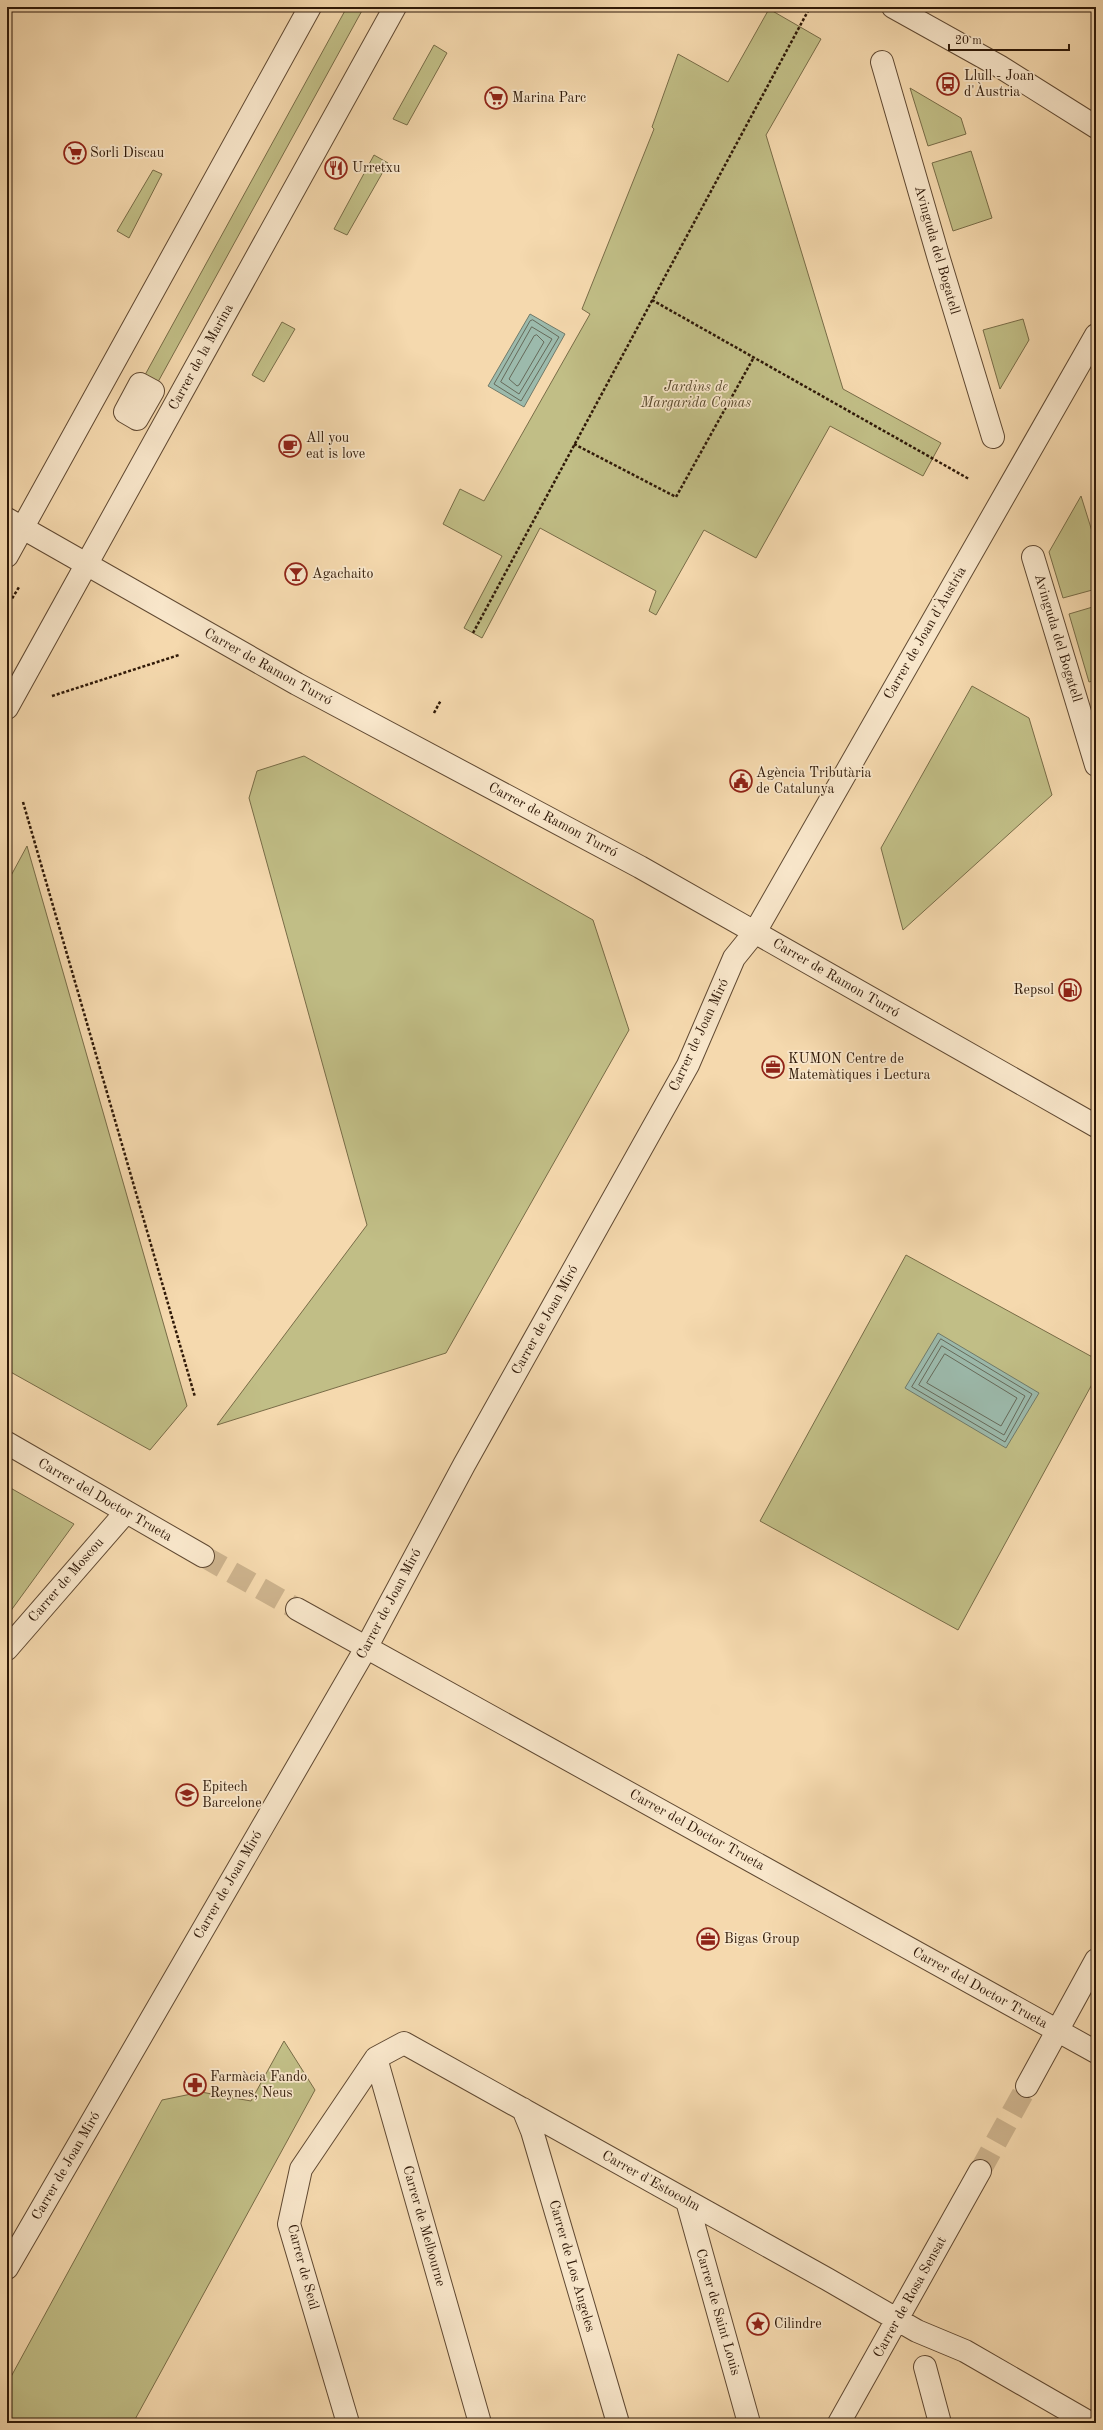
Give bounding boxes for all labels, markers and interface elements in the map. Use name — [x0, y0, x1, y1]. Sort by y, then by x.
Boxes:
scale bar — [949, 26, 1069, 52]
text: 20 m — [955, 35, 982, 47]
place label: Llull - Joan d'Àustria — [964, 69, 1035, 99]
bus stop icon: Llull - Joan d'Àustria — [935, 71, 961, 97]
supermarket icon: Marina Parc — [483, 85, 509, 111]
place label: Marina Parc — [512, 91, 586, 105]
supermarket icon: Sorli Discau — [62, 140, 88, 166]
place label: Sorli Discau — [90, 146, 165, 160]
restaurant icon: Urretxu — [323, 155, 349, 181]
place label: Urretxu — [352, 161, 401, 175]
street label: Avinguda del Bogatell — [912, 184, 962, 316]
street label: Carrer de la Marina — [166, 302, 236, 412]
park label: Jardins de Margarida Comas — [640, 380, 751, 411]
place label: All you eat is love — [306, 431, 365, 461]
cafe icon: All you eat is love — [277, 433, 303, 459]
bar icon: Agachaito — [283, 561, 309, 587]
street label: Carrer de Joan d'Àustria — [879, 563, 969, 702]
place label: Agachaito — [312, 567, 373, 581]
street label: Avinguda del Bogatell — [1032, 572, 1084, 704]
street label: Carrer de Ramon Turró — [202, 626, 334, 708]
place label: Agència Tributària de Catalunya — [756, 766, 871, 796]
public building icon: Agència Tributària de Catalunya — [728, 768, 754, 794]
street label: Carrer de Ramon Turró — [486, 780, 620, 860]
street label: Carrer de Ramon Turró — [770, 936, 902, 1020]
street label: Carrer de Joan Miró — [667, 976, 731, 1094]
fuel station icon: Repsol — [1057, 977, 1083, 1003]
place label: Repsol — [1013, 983, 1054, 997]
place label: KUMON Centre de Matemàtiques i Lectura — [788, 1052, 930, 1082]
office icon: KUMON Centre de Matemàtiques i Lectura — [760, 1054, 786, 1080]
street label: Carrer de Joan Miró — [509, 1263, 581, 1377]
street label: Carrer del Doctor Trueta — [36, 1456, 175, 1544]
street label: Carrer de Moscou — [26, 1535, 107, 1625]
street label: Carrer de Joan Miró — [354, 1547, 424, 1661]
place label: Epitech Barcelone — [202, 1780, 262, 1810]
school or university icon: Epitech Barcelone — [174, 1782, 200, 1808]
street label: Carrer del Doctor Trueta — [627, 1787, 767, 1873]
street label: Carrer de Joan Miró — [191, 1828, 265, 1942]
office icon: Bigas Group — [695, 1926, 721, 1952]
place label: Bigas Group — [724, 1932, 799, 1946]
street label: Carrer del Doctor Trueta — [910, 1945, 1050, 2031]
place label: Farmàcia Fando Reynes, Neus — [210, 2070, 307, 2100]
pharmacy icon: Farmàcia Fando Reynes, Neus — [182, 2072, 208, 2098]
street label: Carrer de Joan Miró — [29, 2109, 103, 2223]
street label: Carrer d'Estocolm — [599, 2148, 703, 2214]
street label: Carrer de Melbourne — [400, 2164, 448, 2288]
street label: Carrer de Los Angeles — [546, 2199, 598, 2333]
street label: Carrer de Seúl — [285, 2223, 321, 2311]
street label: Carrer de Rosa Sensat — [871, 2234, 949, 2360]
street label: Carrer de Saint Louis — [693, 2247, 743, 2377]
place icon: Cilindre — [745, 2311, 771, 2337]
place label: Cilindre — [774, 2317, 822, 2331]

